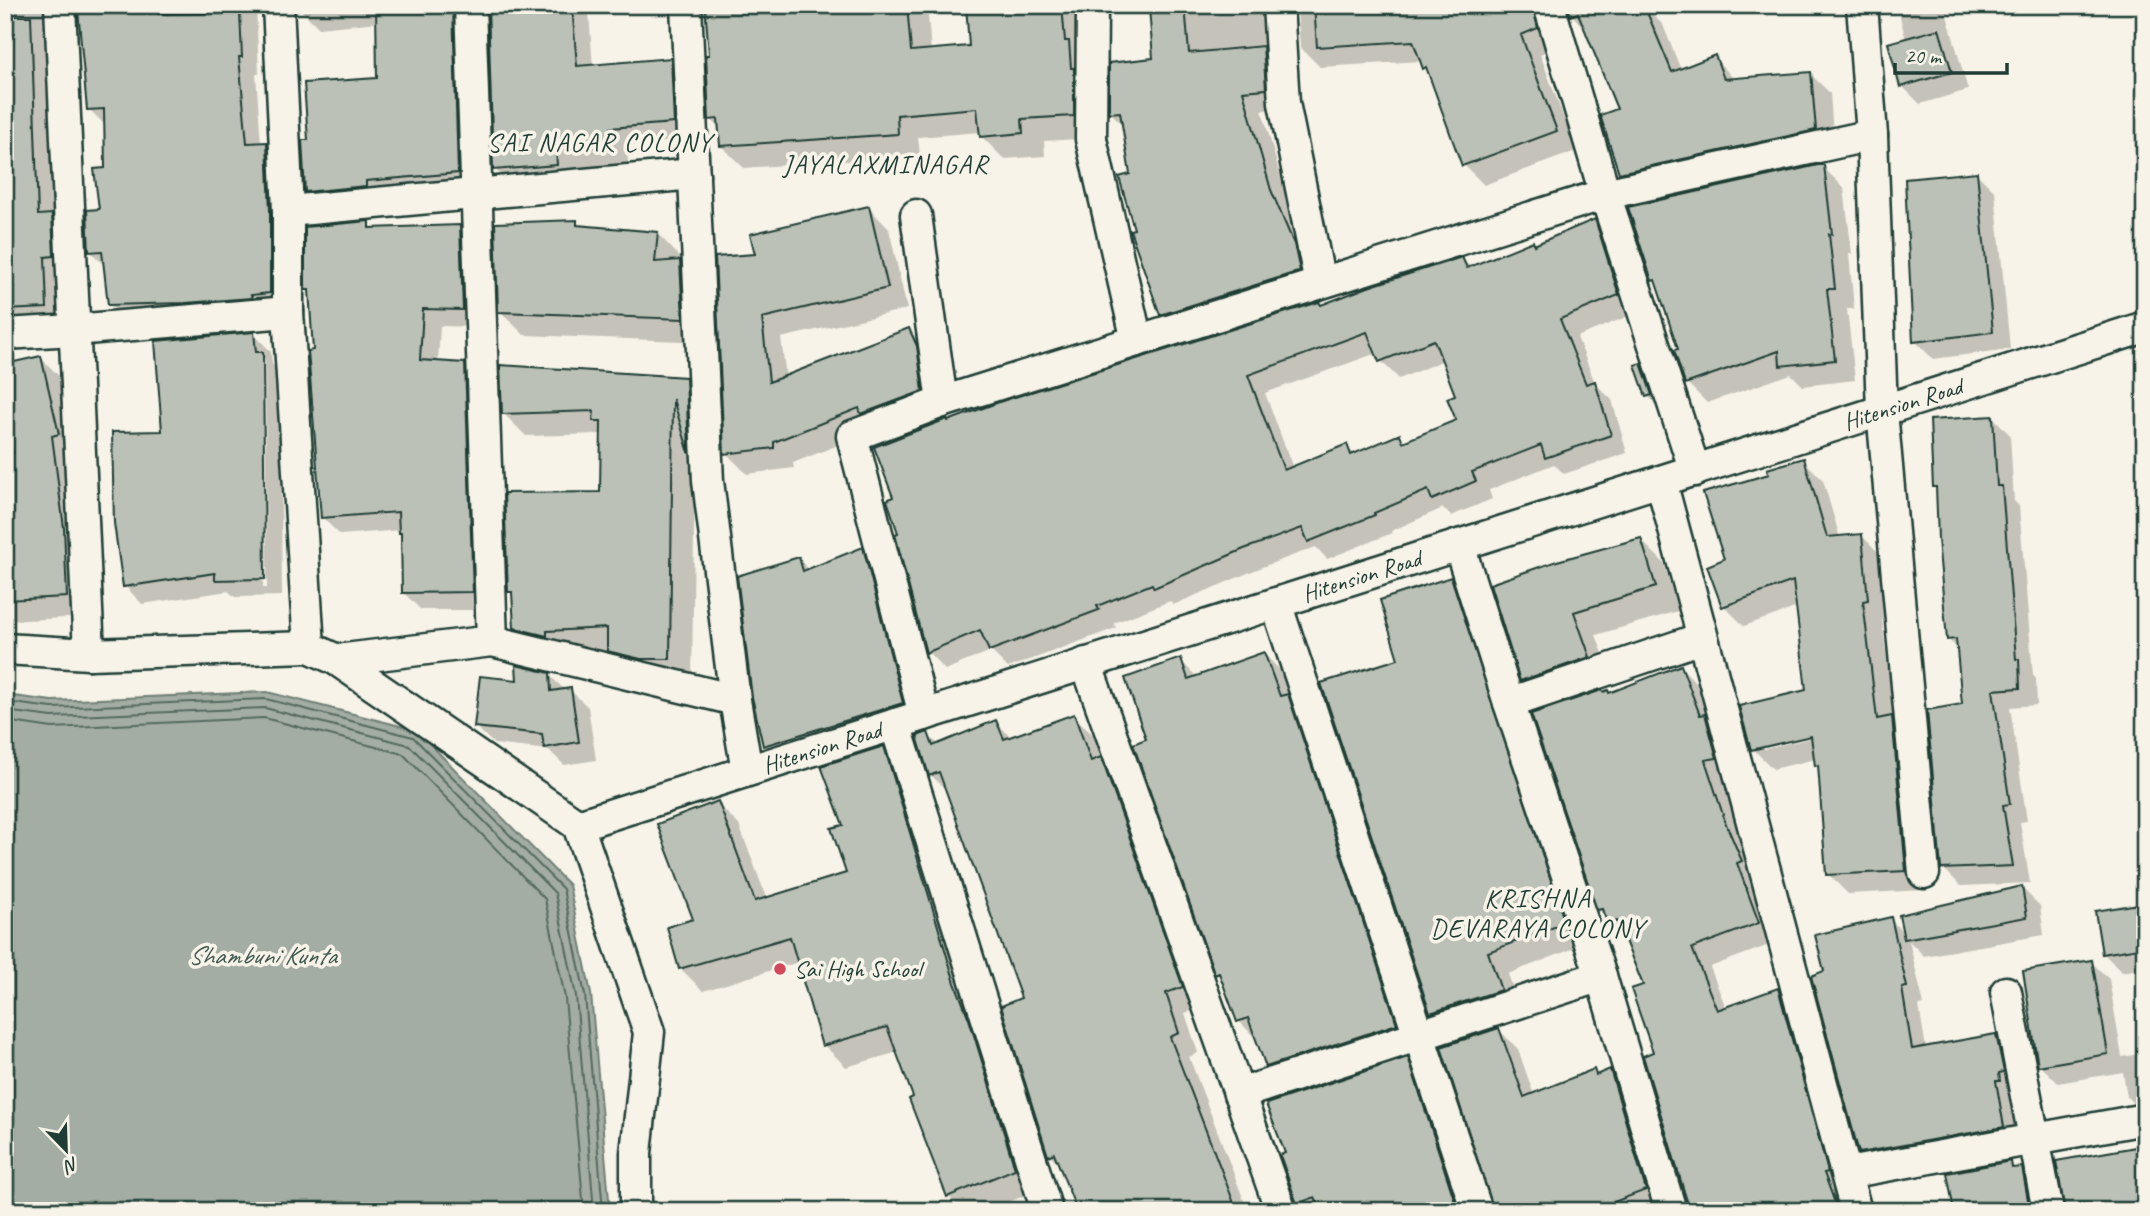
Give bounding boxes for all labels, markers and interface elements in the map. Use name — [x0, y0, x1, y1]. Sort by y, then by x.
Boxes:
scale bar — [1895, 32, 2007, 76]
text: 20 m — [1905, 43, 1943, 69]
district label: SAI NAGAR COLONY — [487, 126, 716, 159]
district label: JAYALAXMINAGAR — [781, 148, 990, 181]
street label: Hitension Road — [1840, 370, 1969, 437]
street label: Hitension Road — [1298, 542, 1428, 609]
street label: Hitension Road — [759, 713, 889, 780]
district label: KRISHNA DEVARAYA COLONY — [1431, 882, 1648, 945]
water label: Shambuni Kunta — [188, 939, 339, 972]
place label: Sai High School — [794, 954, 925, 984]
marker: Sai High School — [772, 961, 788, 977]
north arrow — [32, 1114, 102, 1184]
text: N — [59, 1151, 82, 1179]

